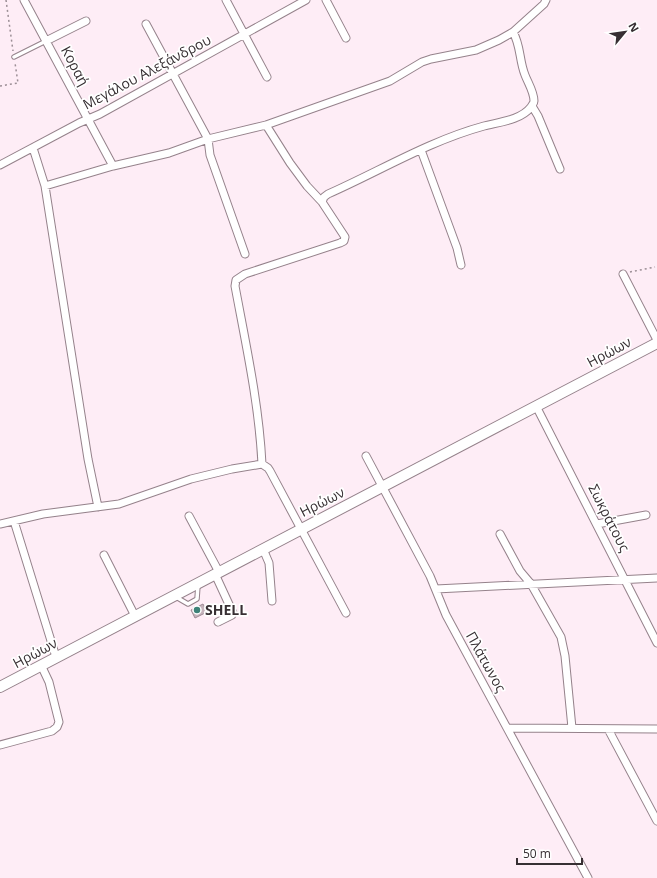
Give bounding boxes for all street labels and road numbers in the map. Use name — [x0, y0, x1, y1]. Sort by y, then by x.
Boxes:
street label: Μεγάλου Αλεξάνδρου — [79, 30, 214, 113]
street label: Κοραή — [57, 43, 94, 89]
street label: Ηρώων — [583, 332, 634, 371]
street label: Σωκράτους — [584, 481, 635, 555]
street label: Ηρώων — [296, 482, 347, 521]
street label: Πλάτωνος — [462, 628, 511, 696]
street label: Ηρώων — [9, 633, 60, 672]

